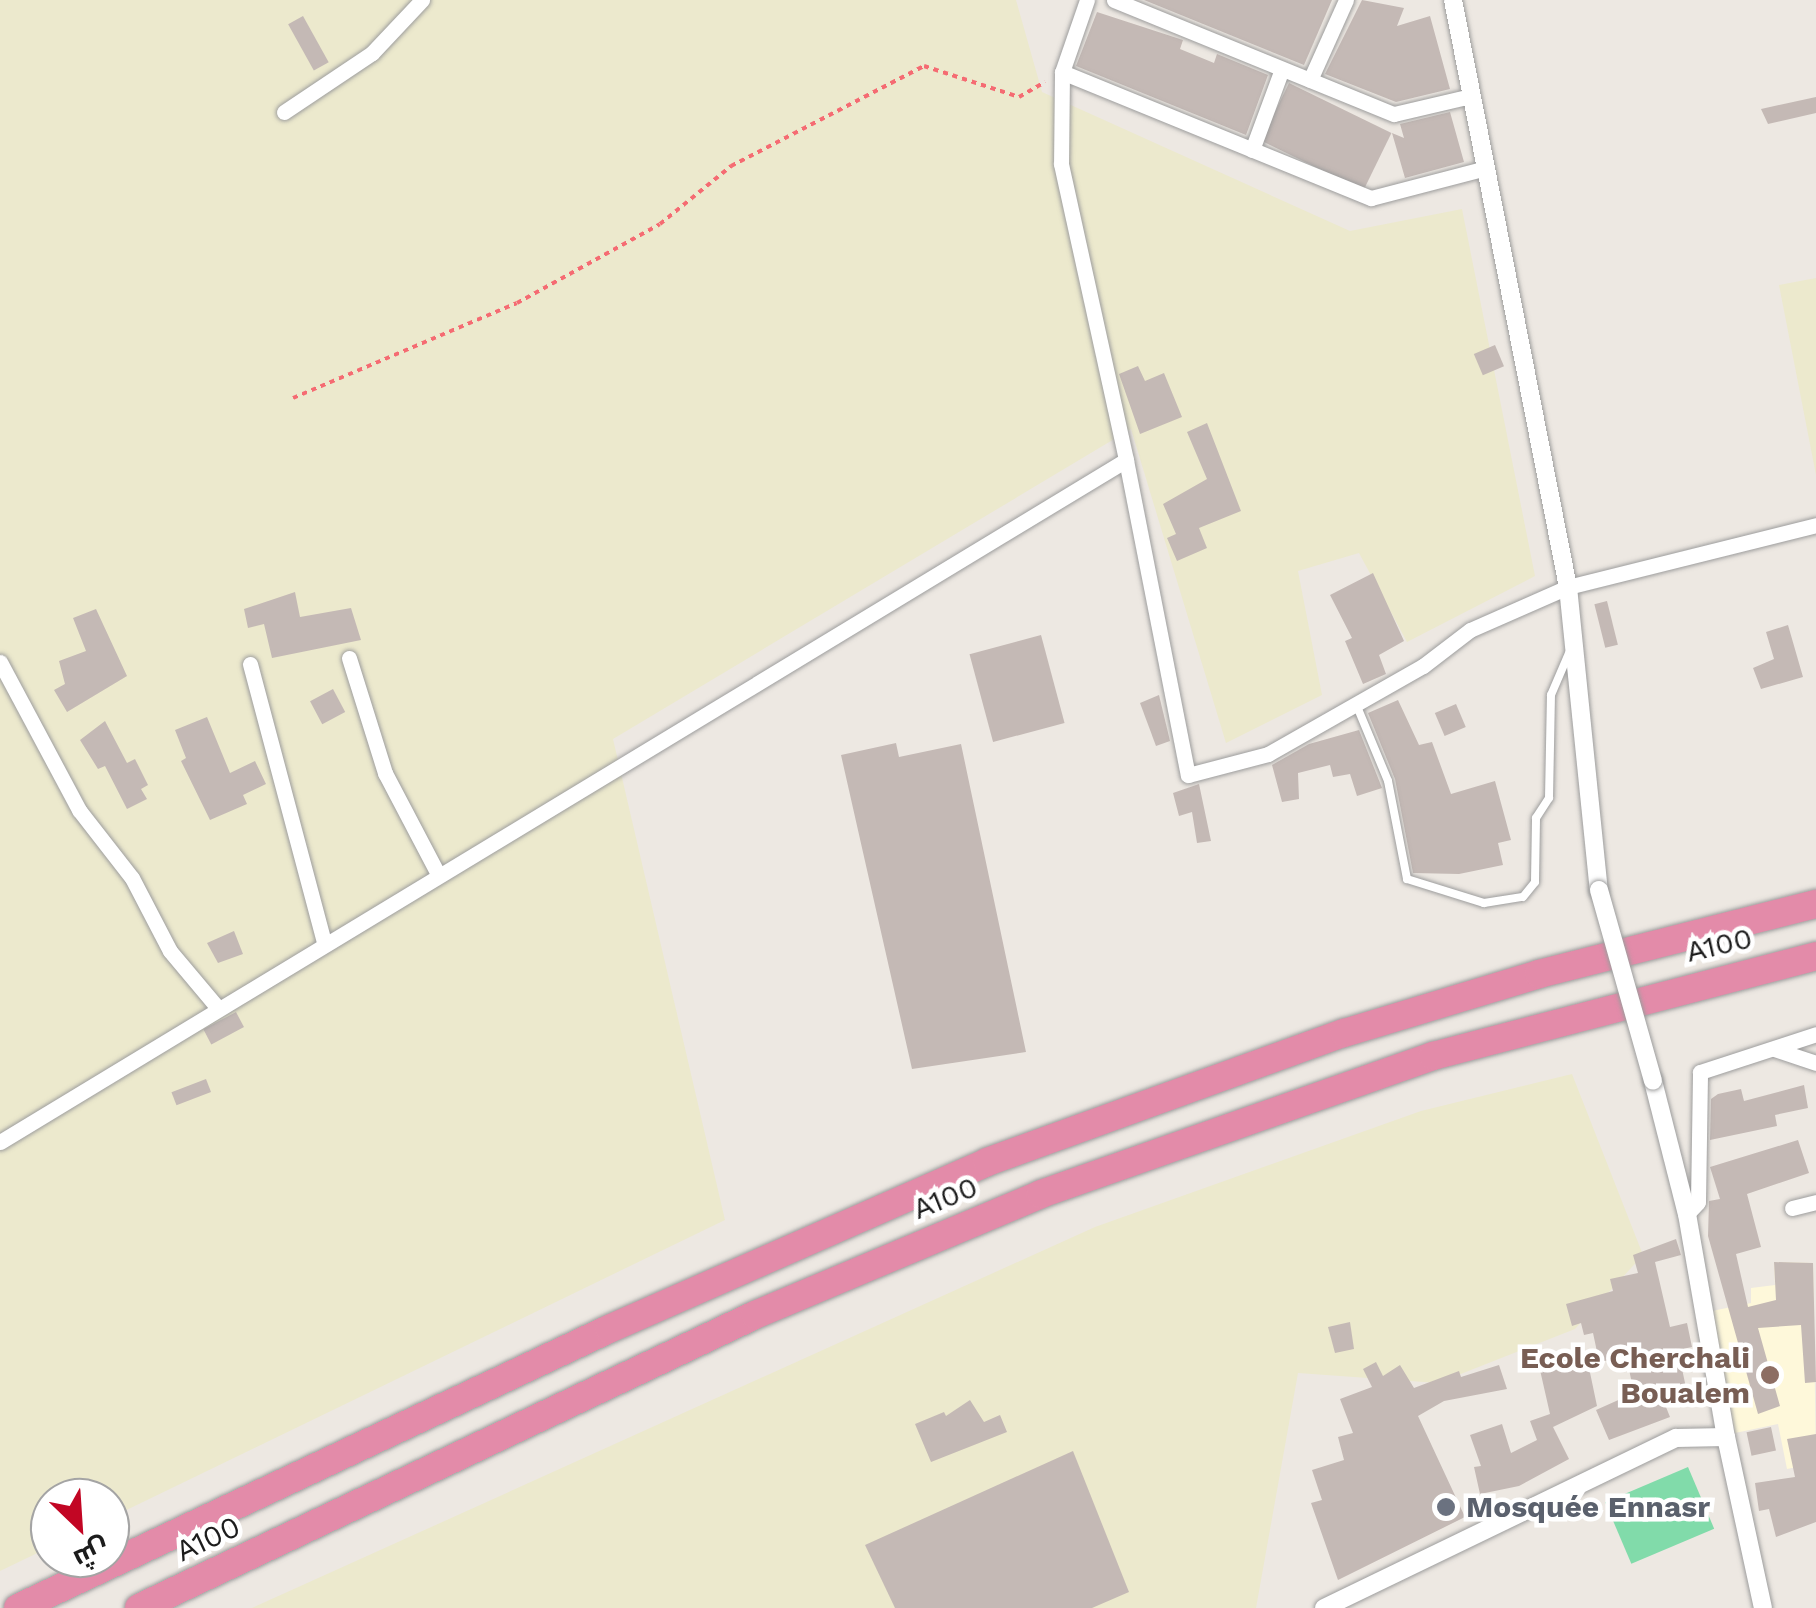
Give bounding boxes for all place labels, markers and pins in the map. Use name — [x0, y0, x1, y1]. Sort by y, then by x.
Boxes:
place label: Ecole Cherchali Boualem — [1520, 1340, 1750, 1410]
marker: Ecole Cherchali Boualem — [1759, 1364, 1781, 1386]
place label: Mosquée Ennasr — [1466, 1489, 1710, 1525]
marker: Mosquée Ennasr — [1435, 1496, 1457, 1518]

